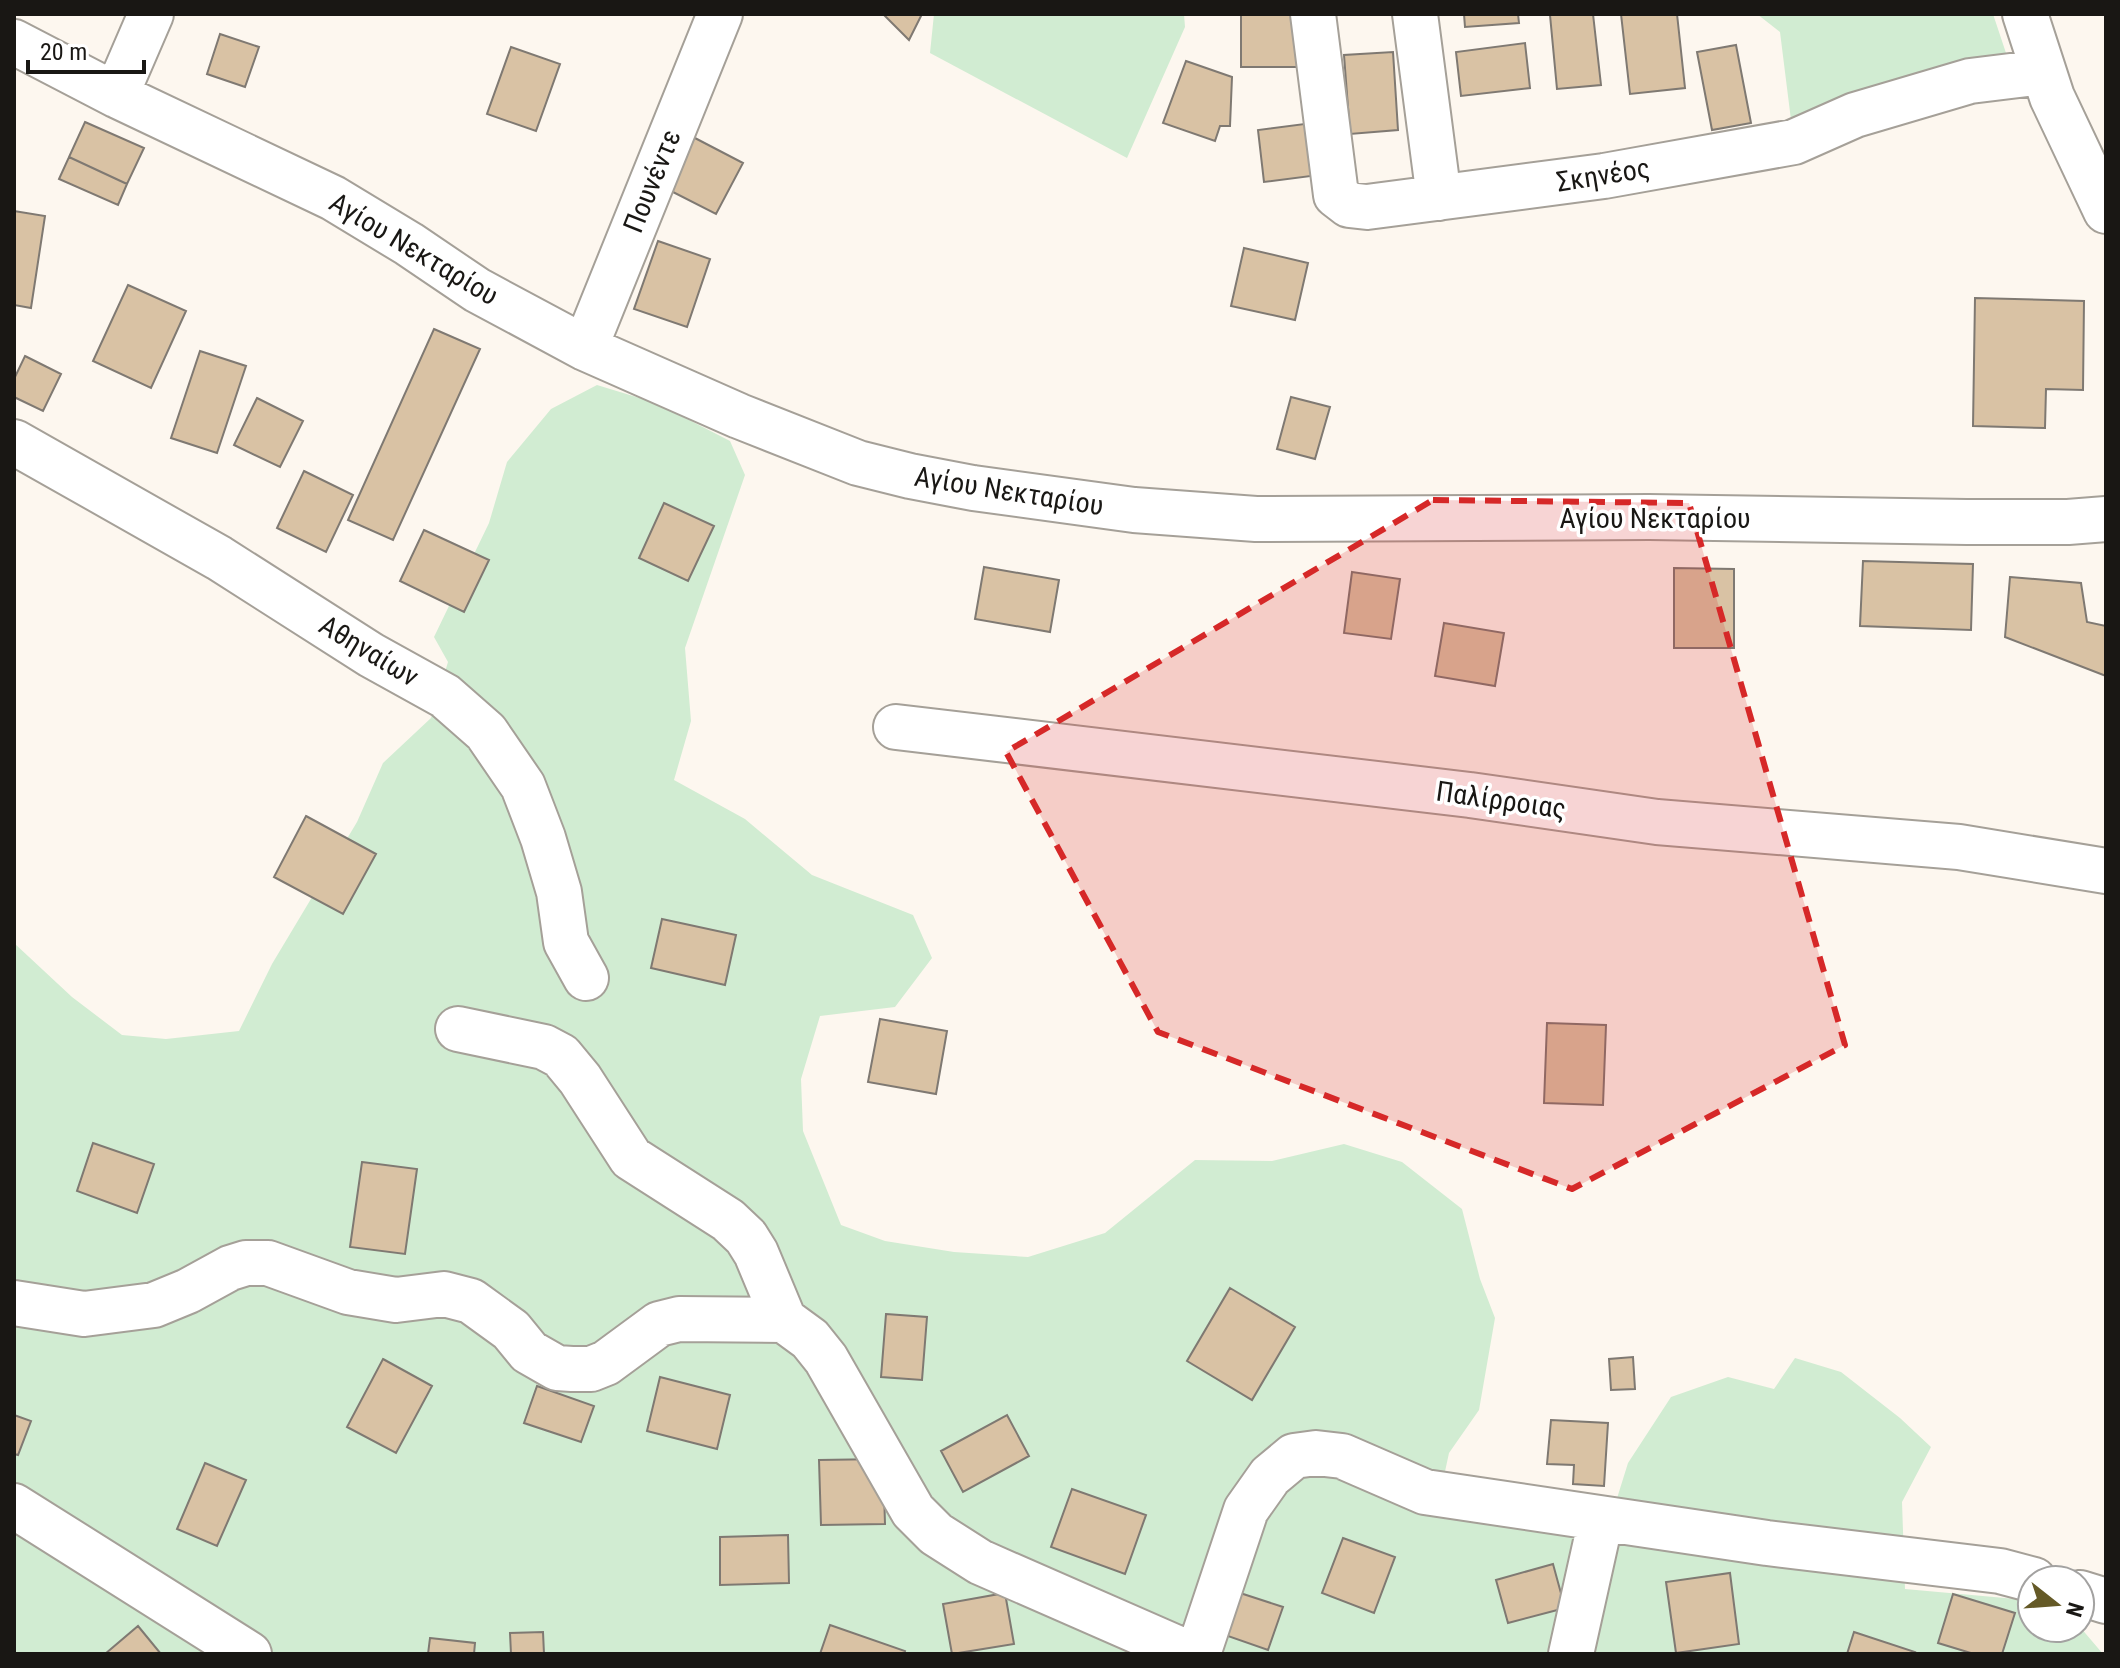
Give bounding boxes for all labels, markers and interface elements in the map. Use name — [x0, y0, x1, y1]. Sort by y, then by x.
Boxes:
scale bar — [28, 24, 144, 74]
text: 20 m — [40, 38, 87, 66]
street label: Πουνέντε — [616, 125, 688, 237]
street label: Σκηνέος — [1554, 151, 1652, 199]
street label: Αγίου Νεκταρίου — [324, 186, 504, 312]
street label: Αγίου Νεκταρίου — [912, 460, 1106, 522]
street label: Αγίου Νεκταρίου — [1560, 502, 1750, 535]
street label: Αθηναίων — [313, 609, 425, 693]
street label: Παλίρροιας — [1434, 775, 1568, 825]
north arrow — [2016, 1564, 2096, 1644]
text: N — [2061, 1600, 2089, 1620]

